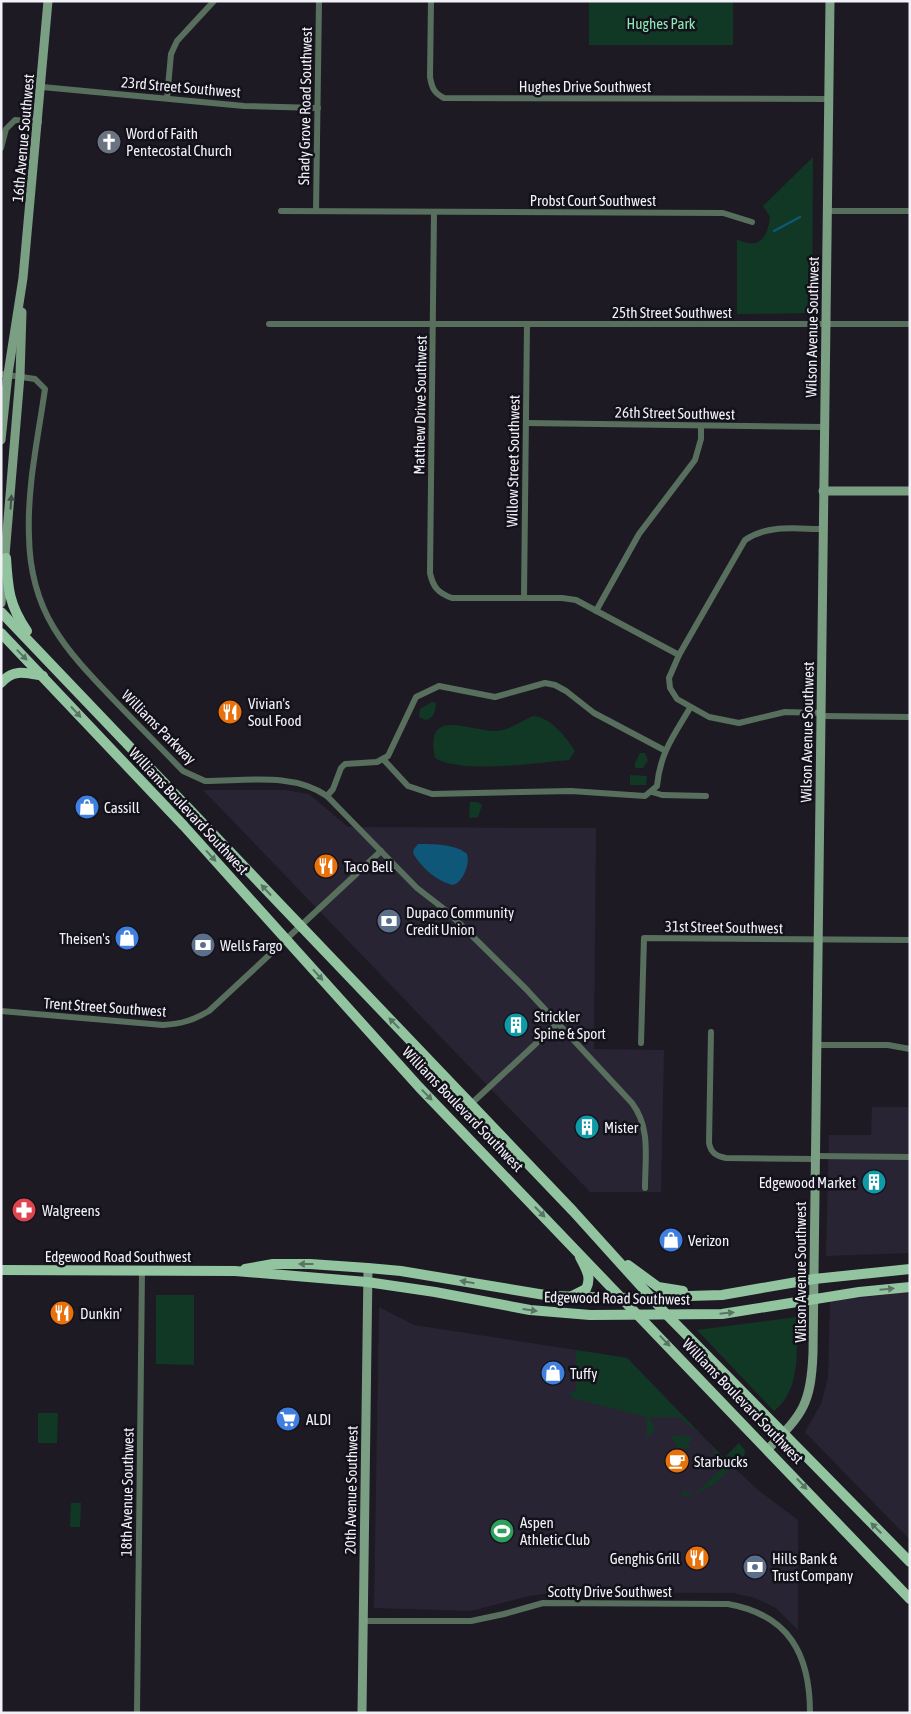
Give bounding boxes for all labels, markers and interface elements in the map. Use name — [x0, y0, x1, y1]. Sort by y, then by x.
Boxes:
park label: Hughes Park — [627, 15, 696, 32]
street label: Shady Grove Road Southwest — [295, 27, 315, 185]
street label: 16th Avenue Southwest — [9, 73, 37, 203]
street label: 23rd Street Southwest — [120, 73, 242, 101]
street label: Hughes Drive Southwest — [519, 78, 651, 95]
place label: Word of Faith Pentecostal Church — [126, 125, 232, 159]
church icon: Word of Faith Pentecostal Church — [96, 129, 122, 155]
street label: Probst Court Southwest — [530, 192, 656, 209]
street label: Wilson Avenue Southwest — [802, 256, 822, 398]
street label: 25th Street Southwest — [612, 304, 732, 321]
street label: Matthew Drive Southwest — [410, 335, 430, 475]
street label: Willow Street Southwest — [503, 395, 523, 527]
street label: 26th Street Southwest — [615, 403, 735, 423]
one-way arrow — [7, 494, 15, 510]
one-way arrow — [16, 648, 28, 660]
street label: Wilson Avenue Southwest — [797, 661, 817, 803]
street label: Williams Parkway — [118, 686, 200, 768]
place label: Vivian's Soul Food — [248, 695, 302, 729]
restaurant icon: Vivian's Soul Food — [217, 699, 243, 725]
one-way arrow — [70, 705, 82, 717]
street label: Williams Boulevard Southwest — [126, 744, 252, 878]
shop icon: Cassill — [74, 794, 100, 820]
place label: Cassill — [104, 799, 140, 816]
one-way arrow — [205, 850, 217, 862]
restaurant icon: Taco Bell — [313, 853, 339, 879]
place label: Taco Bell — [344, 858, 393, 875]
one-way arrow — [260, 884, 272, 896]
place label: Dupaco Community Credit Union — [406, 904, 514, 938]
bank icon: Dupaco Community Credit Union — [376, 908, 402, 934]
street label: 31st Street Southwest — [665, 917, 783, 937]
shop icon: Theisen's — [114, 925, 140, 951]
place label: Theisen's — [59, 930, 110, 947]
bank icon: Wells Fargo — [190, 932, 216, 958]
place label: Wells Fargo — [220, 937, 282, 954]
one-way arrow — [312, 968, 324, 980]
street label: Trent Street Southwest — [43, 994, 167, 1020]
place label: Strickler Spine & Sport — [534, 1008, 606, 1042]
building icon: Strickler Spine & Sport — [503, 1012, 529, 1038]
one-way arrow — [388, 1018, 400, 1030]
street label: Williams Boulevard Southwest — [399, 1043, 527, 1175]
one-way arrow — [421, 1089, 433, 1101]
building icon: Mister — [574, 1114, 600, 1140]
place label: Mister — [604, 1119, 639, 1136]
building icon: Edgewood Market — [861, 1169, 887, 1195]
place label: Edgewood Market — [759, 1174, 856, 1191]
pharmacy icon: Walgreens — [11, 1197, 37, 1223]
place label: Walgreens — [42, 1202, 100, 1219]
street label: Wilson Avenue Southwest — [792, 1202, 809, 1342]
one-way arrow — [534, 1205, 546, 1217]
shop icon: Verizon — [658, 1227, 684, 1253]
place label: Verizon — [688, 1232, 729, 1249]
street label: Edgewood Road Southwest — [45, 1248, 191, 1265]
one-way arrow — [298, 1260, 314, 1268]
one-way arrow — [459, 1278, 475, 1286]
one-way arrow — [880, 1285, 896, 1293]
street label: Edgewood Road Southwest — [544, 1288, 690, 1308]
restaurant icon: Dunkin' — [49, 1300, 75, 1326]
place label: Dunkin' — [80, 1305, 122, 1322]
one-way arrow — [522, 1306, 538, 1314]
one-way arrow — [719, 1309, 735, 1317]
one-way arrow — [659, 1335, 671, 1347]
street label: Williams Boulevard Southwest — [679, 1335, 807, 1467]
shop icon: Tuffy — [540, 1360, 566, 1386]
place label: Tuffy — [570, 1365, 597, 1382]
supermarket icon: ALDI — [275, 1406, 301, 1432]
place label: ALDI — [306, 1411, 331, 1428]
street label: 20th Avenue Southwest — [341, 1425, 361, 1555]
street label: 18th Avenue Southwest — [117, 1427, 137, 1557]
cafe icon: Starbucks — [664, 1448, 690, 1474]
place label: Starbucks — [694, 1453, 748, 1470]
one-way arrow — [796, 1478, 808, 1490]
place label: Aspen Athletic Club — [520, 1514, 590, 1548]
sports icon: Aspen Athletic Club — [489, 1518, 515, 1544]
one-way arrow — [870, 1522, 882, 1534]
restaurant icon: Genghis Grill — [684, 1545, 710, 1571]
place label: Genghis Grill — [610, 1550, 680, 1567]
place label: Hills Bank & Trust Company — [772, 1550, 853, 1584]
bank icon: Hills Bank & Trust Company — [742, 1554, 768, 1580]
street label: Scotty Drive Southwest — [548, 1583, 672, 1600]

